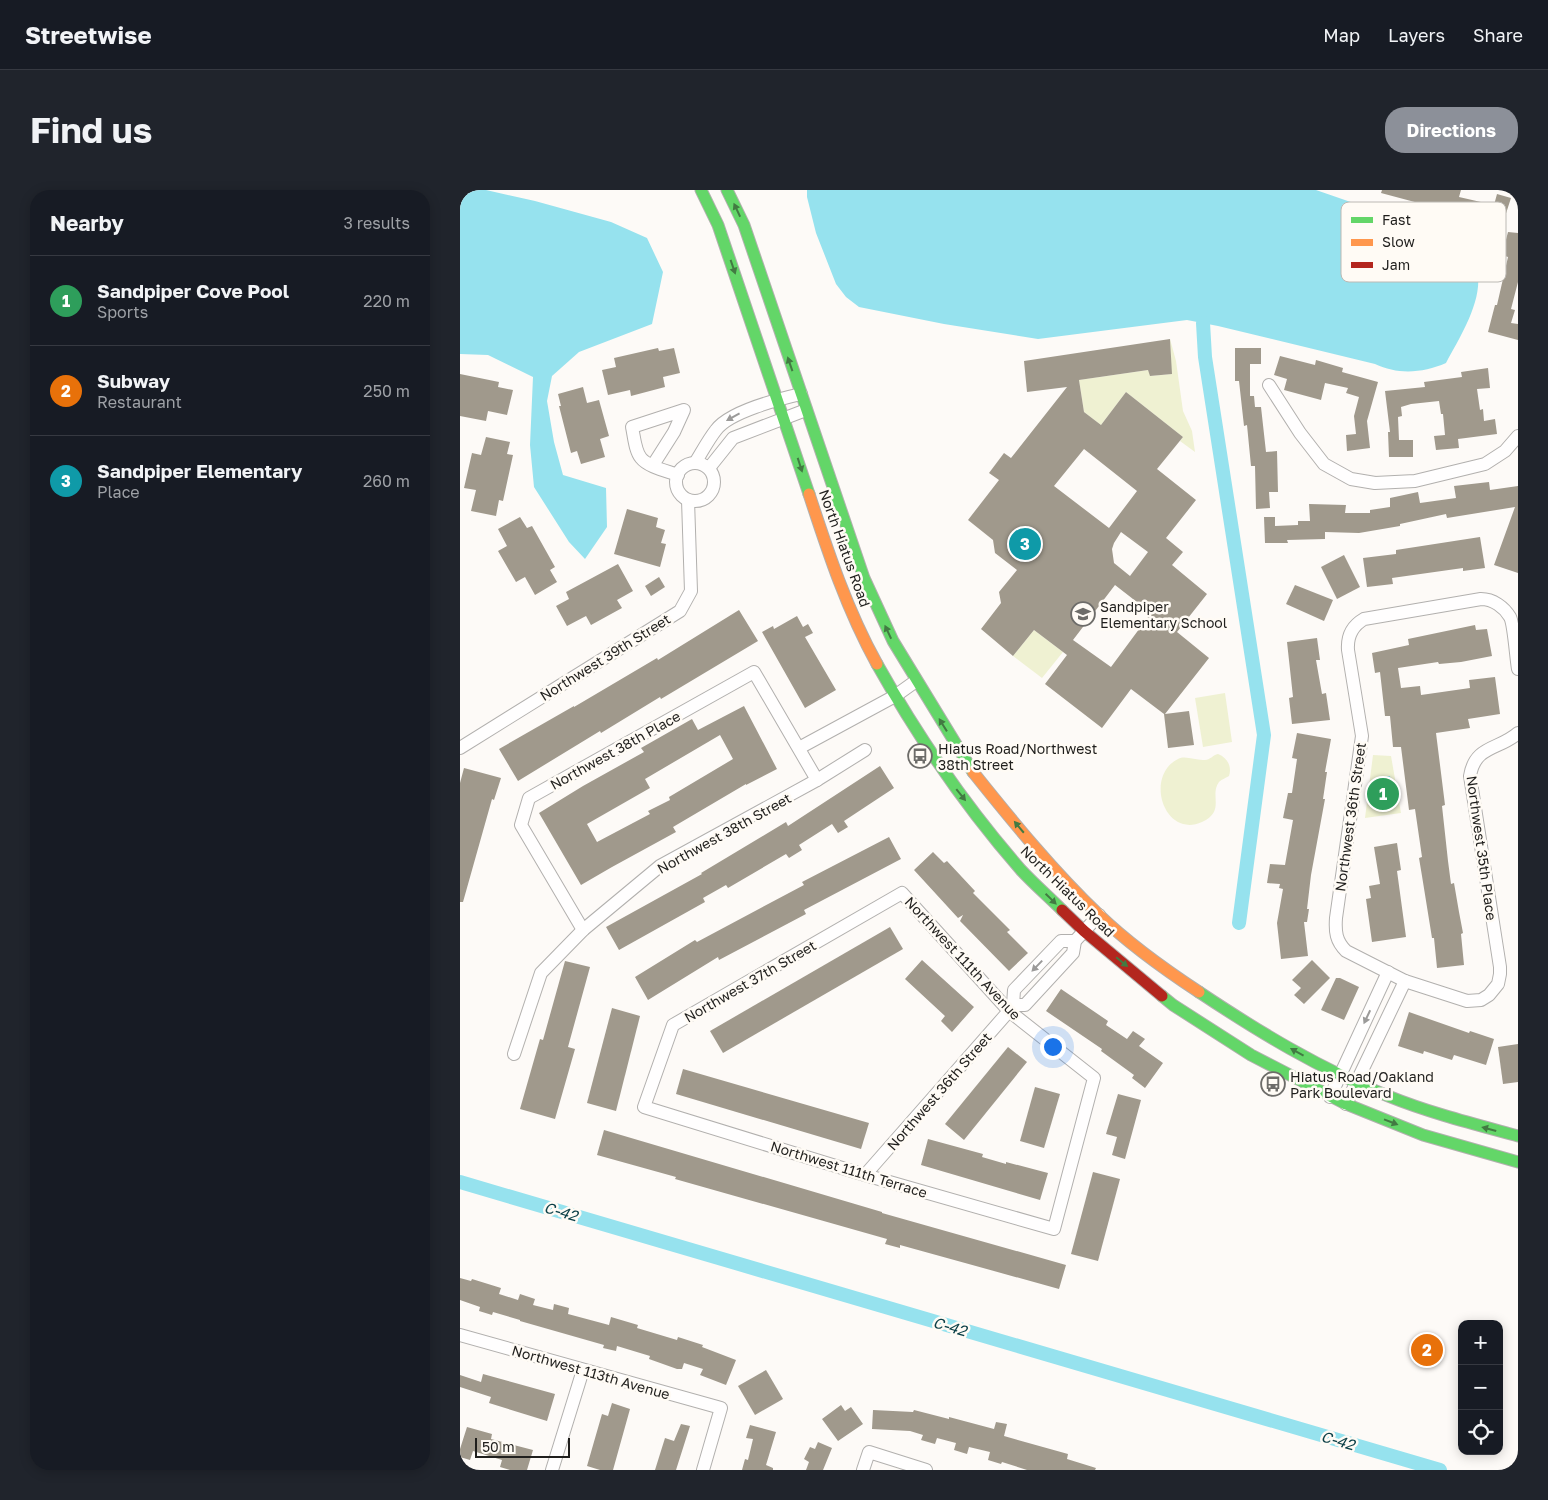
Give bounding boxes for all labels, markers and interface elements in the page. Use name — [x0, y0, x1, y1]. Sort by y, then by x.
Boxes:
text: Streetwise — [25, 20, 152, 49]
text: Map — [1323, 24, 1360, 46]
text: Layers — [1388, 24, 1445, 46]
text: Share — [1473, 24, 1523, 46]
button: Directions — [1385, 107, 1518, 153]
text: Find us — [30, 109, 152, 151]
legend — [1341, 202, 1506, 282]
one-way arrow — [732, 203, 741, 218]
text: Nearby — [50, 210, 124, 236]
text: Fast — [1382, 211, 1411, 228]
text: 3 results — [343, 213, 410, 233]
text: Slow — [1382, 233, 1415, 250]
text: Jam — [1382, 256, 1410, 273]
one-way arrow — [730, 260, 737, 275]
text: Sandpiper Cove Pool — [97, 279, 289, 302]
text: 1 — [62, 291, 70, 311]
text: 220 m — [363, 291, 410, 311]
text: Sports — [97, 302, 148, 322]
one-way arrow — [786, 356, 794, 371]
text: Subway — [97, 369, 170, 392]
text: 2 — [61, 381, 71, 401]
text: 250 m — [363, 381, 410, 401]
text: Restaurant — [97, 392, 182, 412]
one-way arrow — [727, 413, 740, 422]
one-way arrow — [796, 458, 804, 473]
text: Sandpiper Elementary — [97, 459, 302, 482]
text: 3 — [61, 471, 71, 491]
text: 260 m — [363, 471, 410, 491]
text: Place — [97, 482, 140, 502]
street label: North Hiatus Road — [816, 487, 874, 609]
pin: 3 — [1009, 525, 1041, 563]
place label: Sandpiper Elementary School — [1100, 598, 1227, 631]
school or university icon: Sandpiper Elementary School — [1070, 601, 1096, 627]
street label: Northwest 39th Street — [537, 610, 673, 704]
one-way arrow — [884, 625, 892, 639]
street label: Northwest 38th Place — [547, 707, 683, 793]
one-way arrow — [938, 719, 948, 732]
place label: Hiatus Road/Northwest 38th Street — [938, 740, 1097, 773]
street label: Northwest 36th Street — [1331, 741, 1369, 893]
bus stop icon: Hiatus Road/Northwest 38th Street — [907, 743, 933, 769]
pin: 1 — [1367, 775, 1399, 813]
street label: Northwest 35th Place — [1463, 775, 1501, 921]
one-way arrow — [955, 788, 966, 801]
street label: Northwest 38th Street — [654, 789, 794, 877]
one-way arrow — [1013, 821, 1024, 834]
street label: North Hiatus Road — [1018, 842, 1118, 940]
street label: Northwest 111th Avenue — [901, 893, 1025, 1023]
one-way arrow — [1044, 893, 1056, 905]
street label: Northwest 37th Street — [681, 936, 819, 1026]
one-way arrow — [1115, 957, 1128, 968]
one-way arrow — [1031, 960, 1043, 972]
one-way arrow — [1363, 1010, 1371, 1024]
street label: Northwest 36th Street — [883, 1029, 995, 1153]
your location — [1040, 1034, 1066, 1060]
one-way arrow — [1290, 1048, 1303, 1057]
place label: Hiatus Road/Oakland Park Boulevard — [1290, 1068, 1434, 1101]
bus stop icon: Hiatus Road/Oakland Park Boulevard — [1260, 1071, 1286, 1097]
one-way arrow — [1384, 1118, 1399, 1126]
one-way arrow — [1482, 1124, 1497, 1132]
street label: Northwest 111th Terrace — [769, 1137, 929, 1201]
water label: C-42 — [542, 1198, 581, 1225]
water label: C-42 — [931, 1313, 970, 1340]
map controls — [1458, 1320, 1503, 1455]
button: + — [1458, 1320, 1503, 1365]
pin: 2 — [1411, 1331, 1443, 1369]
street label: Northwest 113th Avenue — [510, 1341, 672, 1403]
button: − — [1458, 1365, 1503, 1410]
button: locate — [1458, 1410, 1503, 1455]
water label: C-42 — [1319, 1427, 1358, 1454]
scale bar — [475, 1435, 570, 1458]
text: 50 m — [482, 1438, 515, 1455]

